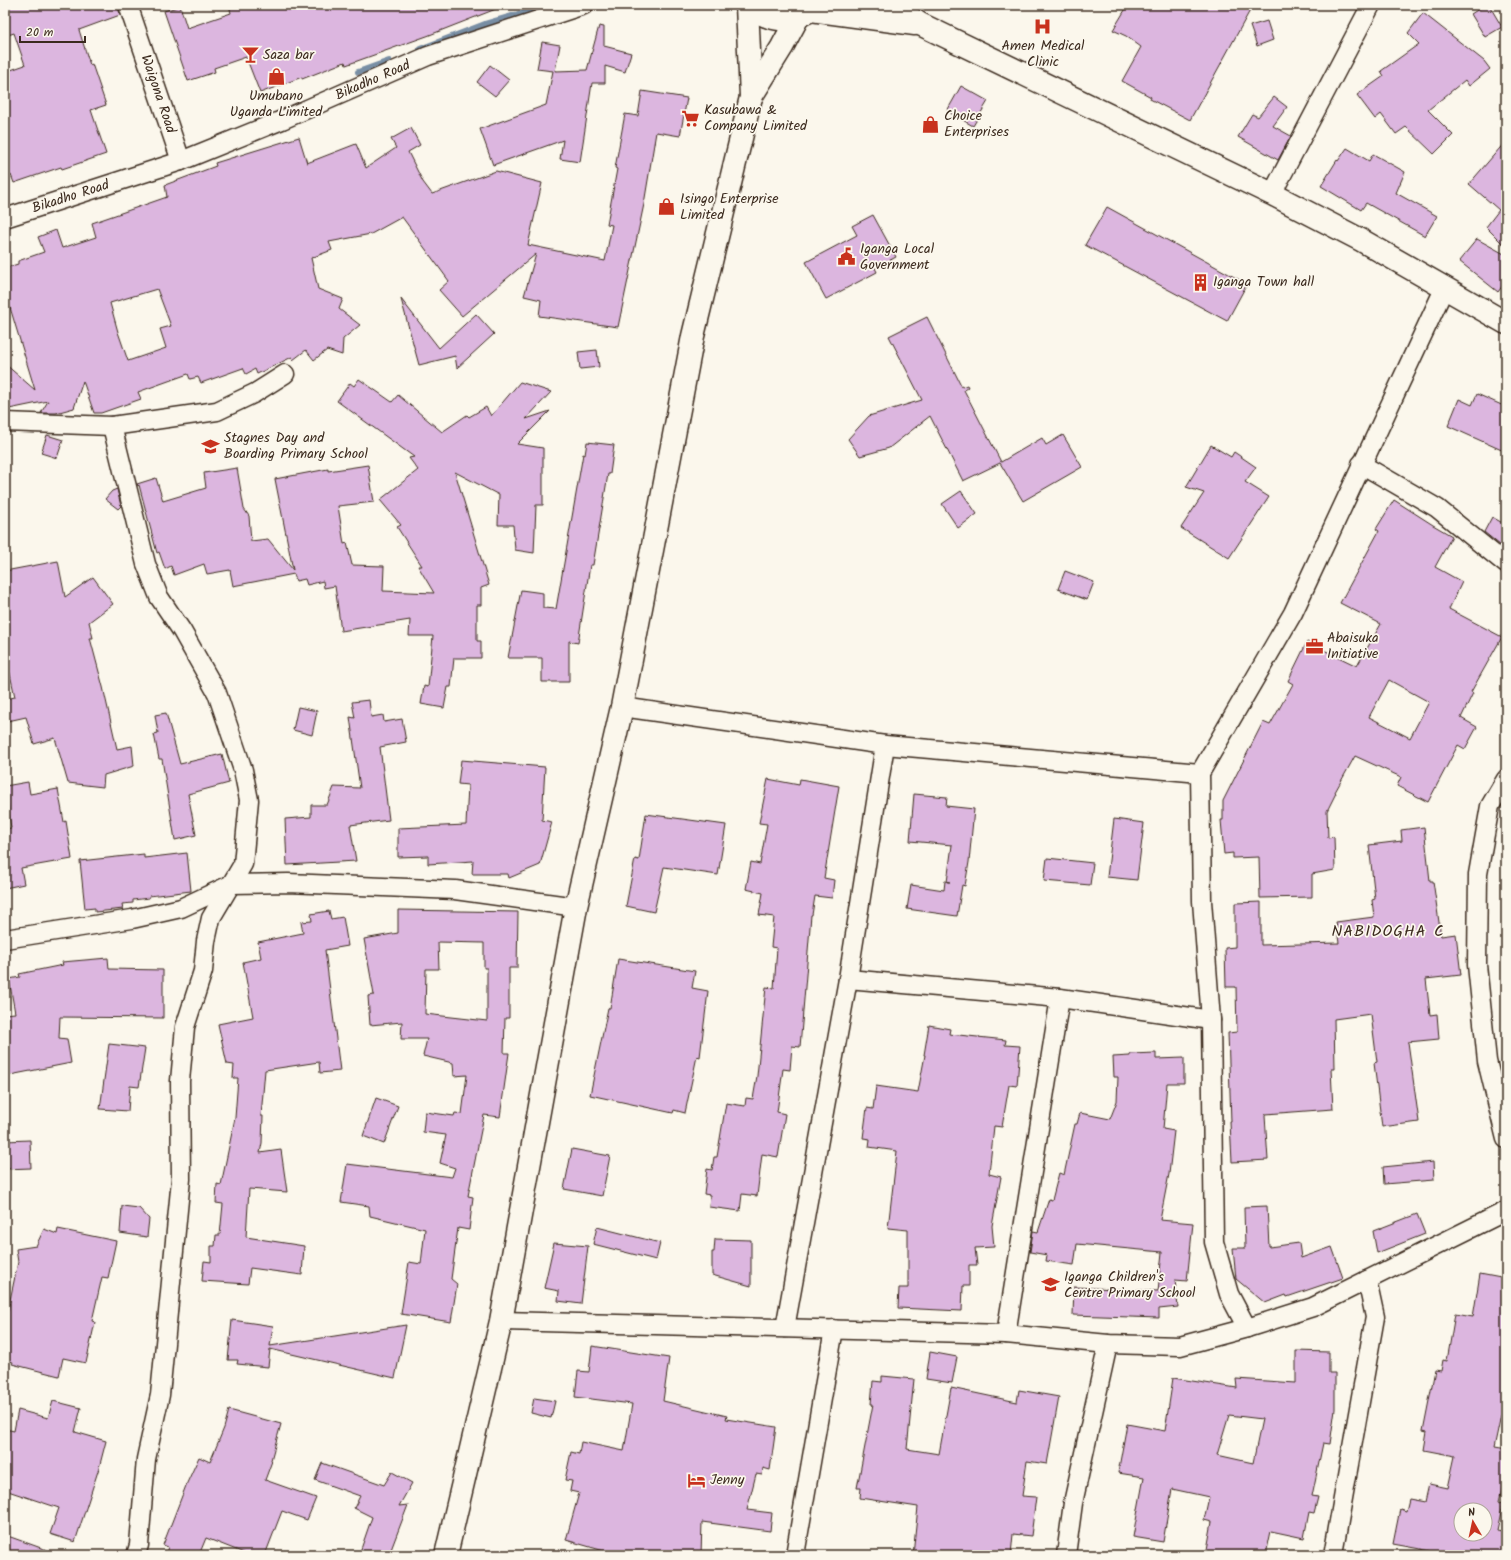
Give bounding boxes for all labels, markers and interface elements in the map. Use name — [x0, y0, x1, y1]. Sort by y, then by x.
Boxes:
hospital icon: Amen Medical Clinic — [1033, 16, 1053, 36]
scale bar — [20, 18, 85, 44]
text: 20 m — [26, 23, 54, 42]
place label: Amen Medical Clinic — [1002, 35, 1085, 73]
place label: Saza bar — [263, 44, 315, 66]
bar icon: Saza bar — [240, 45, 260, 65]
street label: Waigona Road — [135, 52, 182, 137]
street label: Bikadho Road — [332, 54, 415, 106]
shop icon: Umubano Uganda Limited — [266, 66, 286, 86]
place label: Umubano Uganda Limited — [230, 85, 323, 123]
place label: Kasubawa & Company Limited — [704, 99, 808, 137]
place label: Choice Enterprises — [944, 105, 1009, 143]
supermarket icon: Kasubawa & Company Limited — [681, 108, 701, 128]
shop icon: Choice Enterprises — [921, 114, 941, 134]
street label: Bikadho Road — [29, 174, 113, 220]
place label: Isingo Enterprise Limited — [680, 188, 779, 226]
shop icon: Isingo Enterprise Limited — [657, 197, 677, 217]
place label: Iganga Local Government — [860, 238, 935, 276]
public building icon: Iganga Local Government — [837, 247, 857, 267]
place label: Iganga Town hall — [1213, 271, 1315, 293]
building icon: Iganga Town hall — [1190, 272, 1210, 292]
place label: Stagnes Day and Boarding Primary School — [224, 427, 368, 465]
school or university icon: Stagnes Day and Boarding Primary School — [201, 436, 221, 456]
place label: Abaisuka Initiative — [1327, 627, 1379, 665]
office icon: Abaisuka Initiative — [1304, 636, 1324, 656]
district label: NABIDOGHA C — [1331, 919, 1445, 944]
place label: Iganga Children's Centre Primary School — [1064, 1266, 1196, 1304]
school or university icon: Iganga Children's Centre Primary School — [1041, 1275, 1061, 1295]
place label: Jenny — [710, 1469, 745, 1491]
hotel icon: Jenny — [687, 1470, 707, 1490]
north arrow — [1453, 1502, 1493, 1542]
text: N — [1467, 1504, 1476, 1523]

